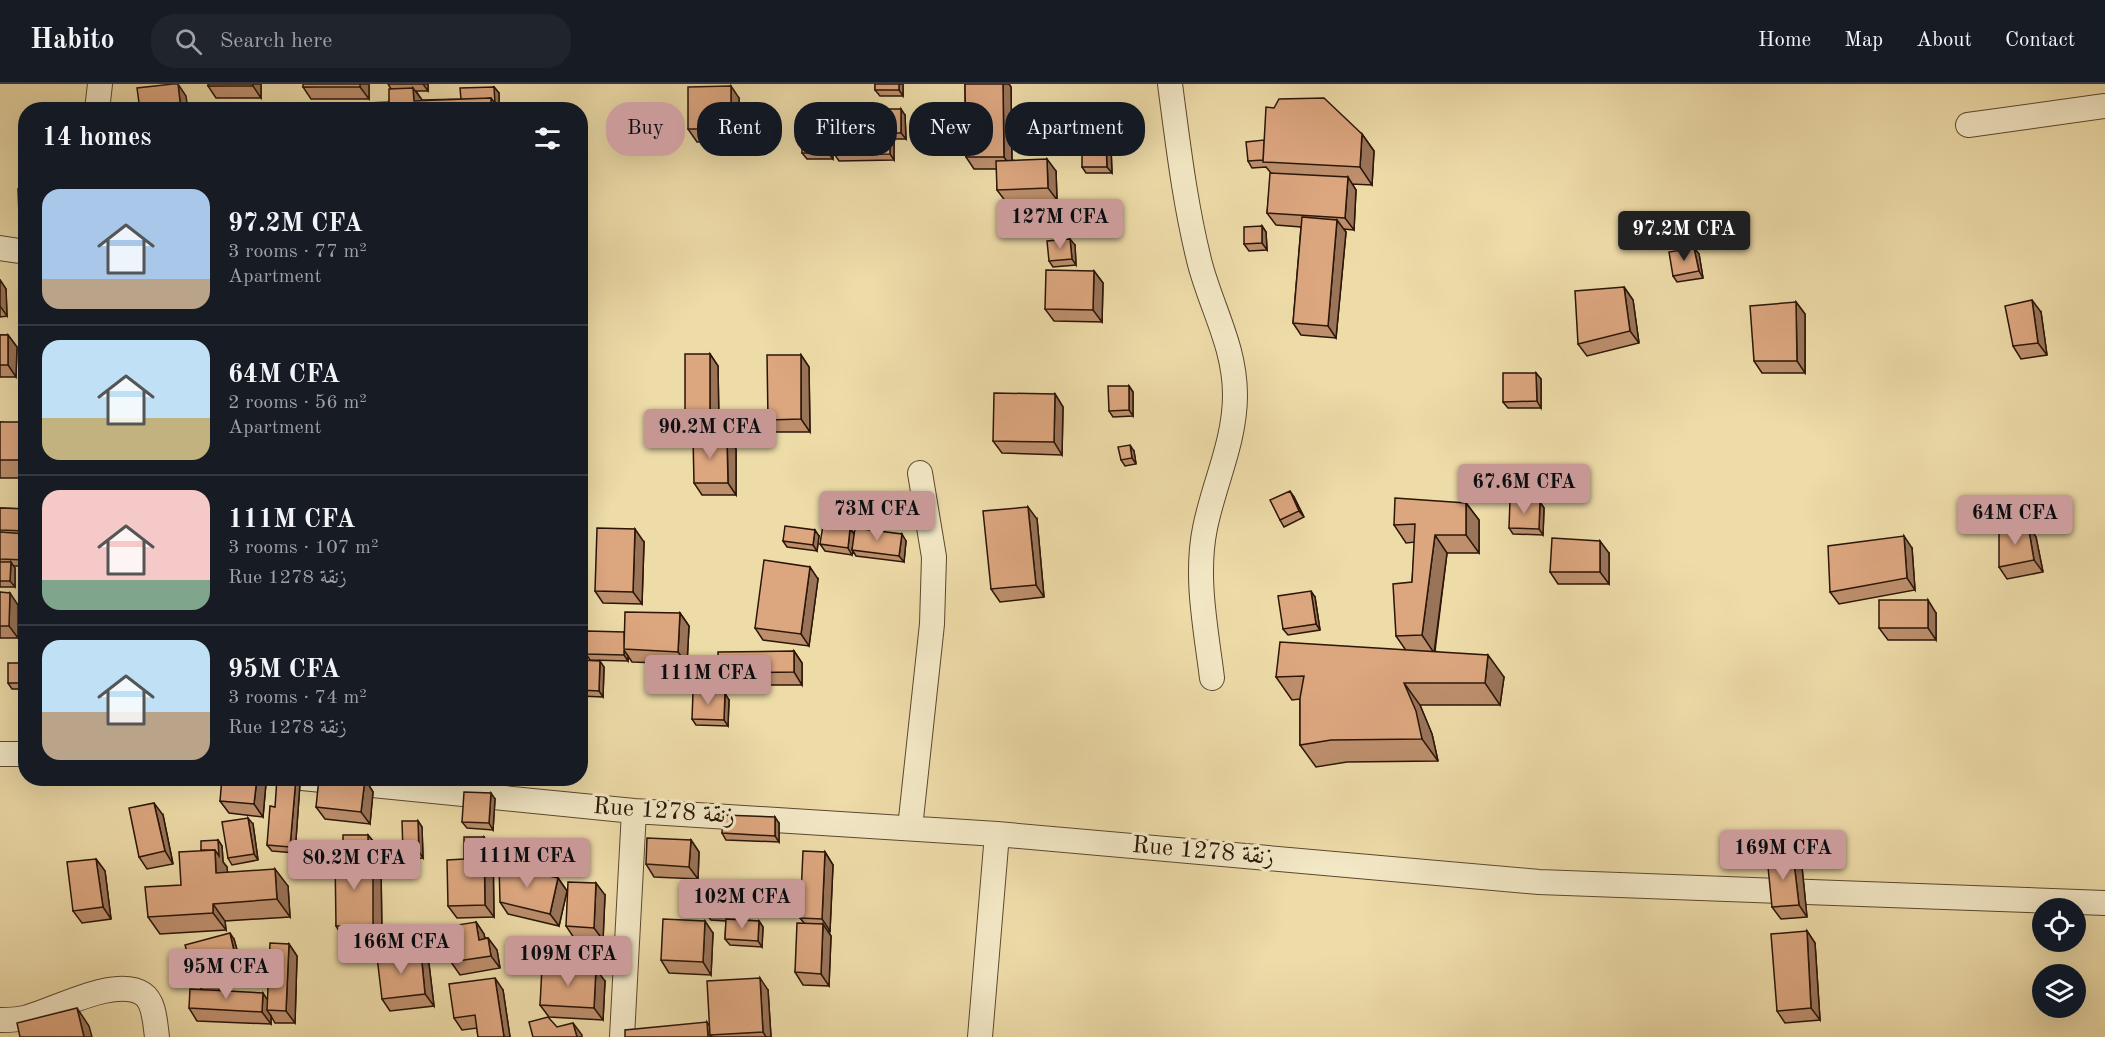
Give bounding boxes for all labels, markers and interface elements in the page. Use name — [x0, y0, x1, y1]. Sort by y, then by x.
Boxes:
search box — [151, 14, 571, 68]
icon: search — [172, 25, 205, 58]
text: Habito — [30, 27, 115, 55]
text: Search here — [220, 30, 332, 52]
text: Home — [1758, 30, 1811, 51]
text: Map — [1844, 30, 1883, 51]
text: About — [1916, 30, 1972, 51]
text: Contact — [2005, 30, 2075, 51]
chip: Buy — [606, 102, 685, 156]
chip: Rent — [697, 102, 782, 156]
chip: Filters — [794, 102, 897, 156]
chip: New — [909, 102, 993, 156]
chip: Apartment — [1005, 102, 1145, 156]
icon: filters — [531, 122, 564, 155]
text: 14 homes — [42, 125, 151, 151]
pin: 127M CFA — [998, 199, 1122, 250]
text: 127M CFA — [1011, 208, 1109, 228]
text: 97.2M CFA — [228, 211, 363, 237]
pin: 97.2M CFA — [1615, 211, 1753, 262]
icon: home — [90, 213, 162, 285]
text: 97.2M CFA — [1632, 220, 1736, 240]
text: 3 rooms · 77 m² — [228, 242, 367, 262]
text: Apartment — [228, 267, 322, 287]
text: 64M CFA — [228, 362, 340, 388]
icon: home — [90, 364, 162, 436]
text: 2 rooms · 56 m² — [228, 393, 367, 413]
pin: 90.2M CFA — [641, 409, 779, 460]
text: Apartment — [228, 418, 322, 438]
text: 90.2M CFA — [658, 418, 762, 438]
pin: 67.6M CFA — [1455, 464, 1593, 515]
text: 67.6M CFA — [1472, 473, 1576, 493]
pin: 73M CFA — [822, 491, 932, 542]
pin: 64M CFA — [1960, 495, 2070, 546]
text: 73M CFA — [834, 500, 920, 520]
text: 64M CFA — [1972, 504, 2058, 524]
text: 111M CFA — [228, 507, 356, 533]
icon: home — [90, 514, 162, 586]
text: 3 rooms · 107 m² — [228, 538, 378, 558]
text: Rue 1278 زنقة — [228, 568, 347, 588]
pin: 111M CFA — [646, 655, 770, 706]
text: 95M CFA — [228, 657, 340, 683]
icon: home — [90, 664, 162, 736]
text: 111M CFA — [659, 664, 757, 684]
text: 3 rooms · 74 m² — [228, 688, 367, 708]
text: Rue 1278 زنقة — [228, 718, 347, 738]
street label: Rue 1278 زنقة — [592, 795, 736, 829]
pin: 169M CFA — [1721, 830, 1845, 881]
street label: Rue 1278 زنقة — [1131, 834, 1275, 870]
pin: 111M CFA — [465, 838, 589, 889]
text: 169M CFA — [1734, 839, 1832, 859]
pin: 80.2M CFA — [285, 840, 423, 891]
text: 111M CFA — [478, 847, 576, 867]
text: 80.2M CFA — [302, 849, 406, 869]
pin: 102M CFA — [680, 879, 804, 930]
text: 102M CFA — [693, 888, 791, 908]
map controls — [2032, 898, 2086, 1018]
button: locate — [2032, 898, 2086, 952]
pin: 166M CFA — [339, 924, 463, 975]
text: 166M CFA — [352, 933, 450, 953]
pin: 109M CFA — [506, 936, 630, 987]
text: 109M CFA — [519, 945, 617, 965]
pin: 95M CFA — [171, 949, 281, 1000]
text: 95M CFA — [183, 958, 269, 978]
button: layers — [2032, 964, 2086, 1018]

